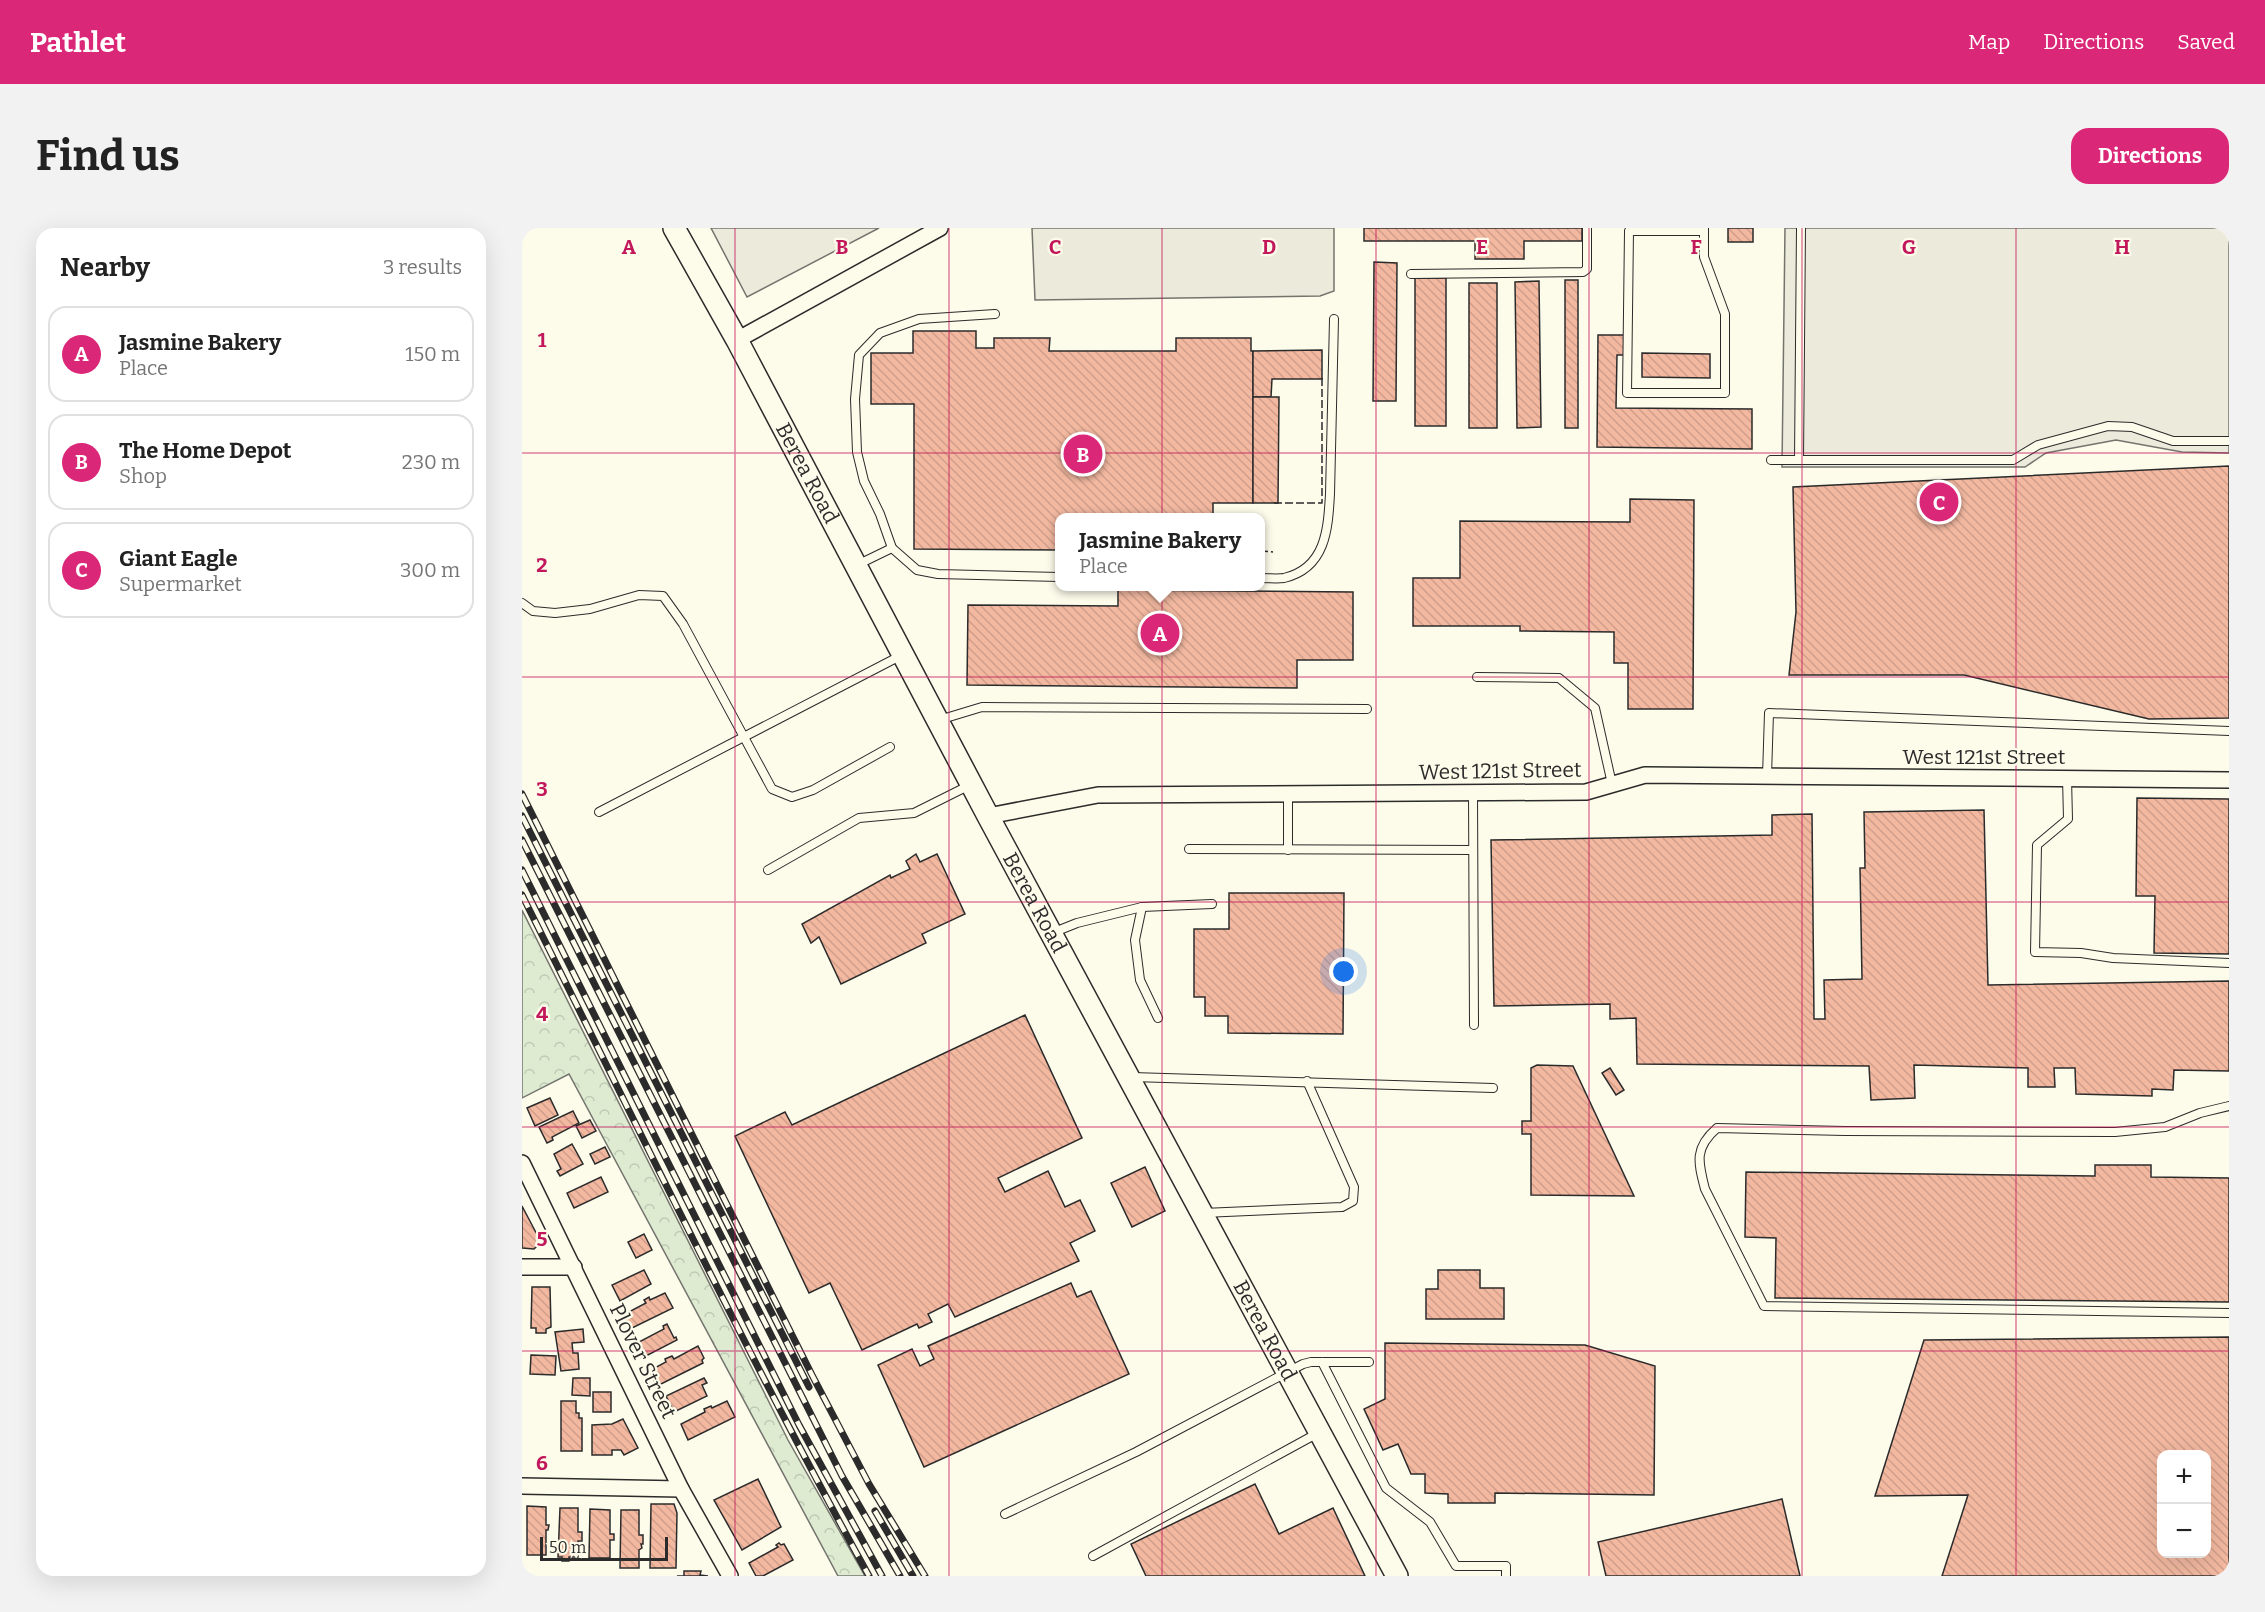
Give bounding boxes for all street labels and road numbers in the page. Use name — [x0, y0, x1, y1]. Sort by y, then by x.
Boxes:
street label: Berea Road — [770, 418, 844, 528]
street label: West 121st Street — [1903, 744, 2066, 770]
street label: West 121st Street — [1418, 757, 1582, 785]
street label: Berea Road — [997, 848, 1072, 957]
street label: Berea Road — [1227, 1276, 1302, 1385]
street label: Plover Street — [604, 1299, 682, 1423]

